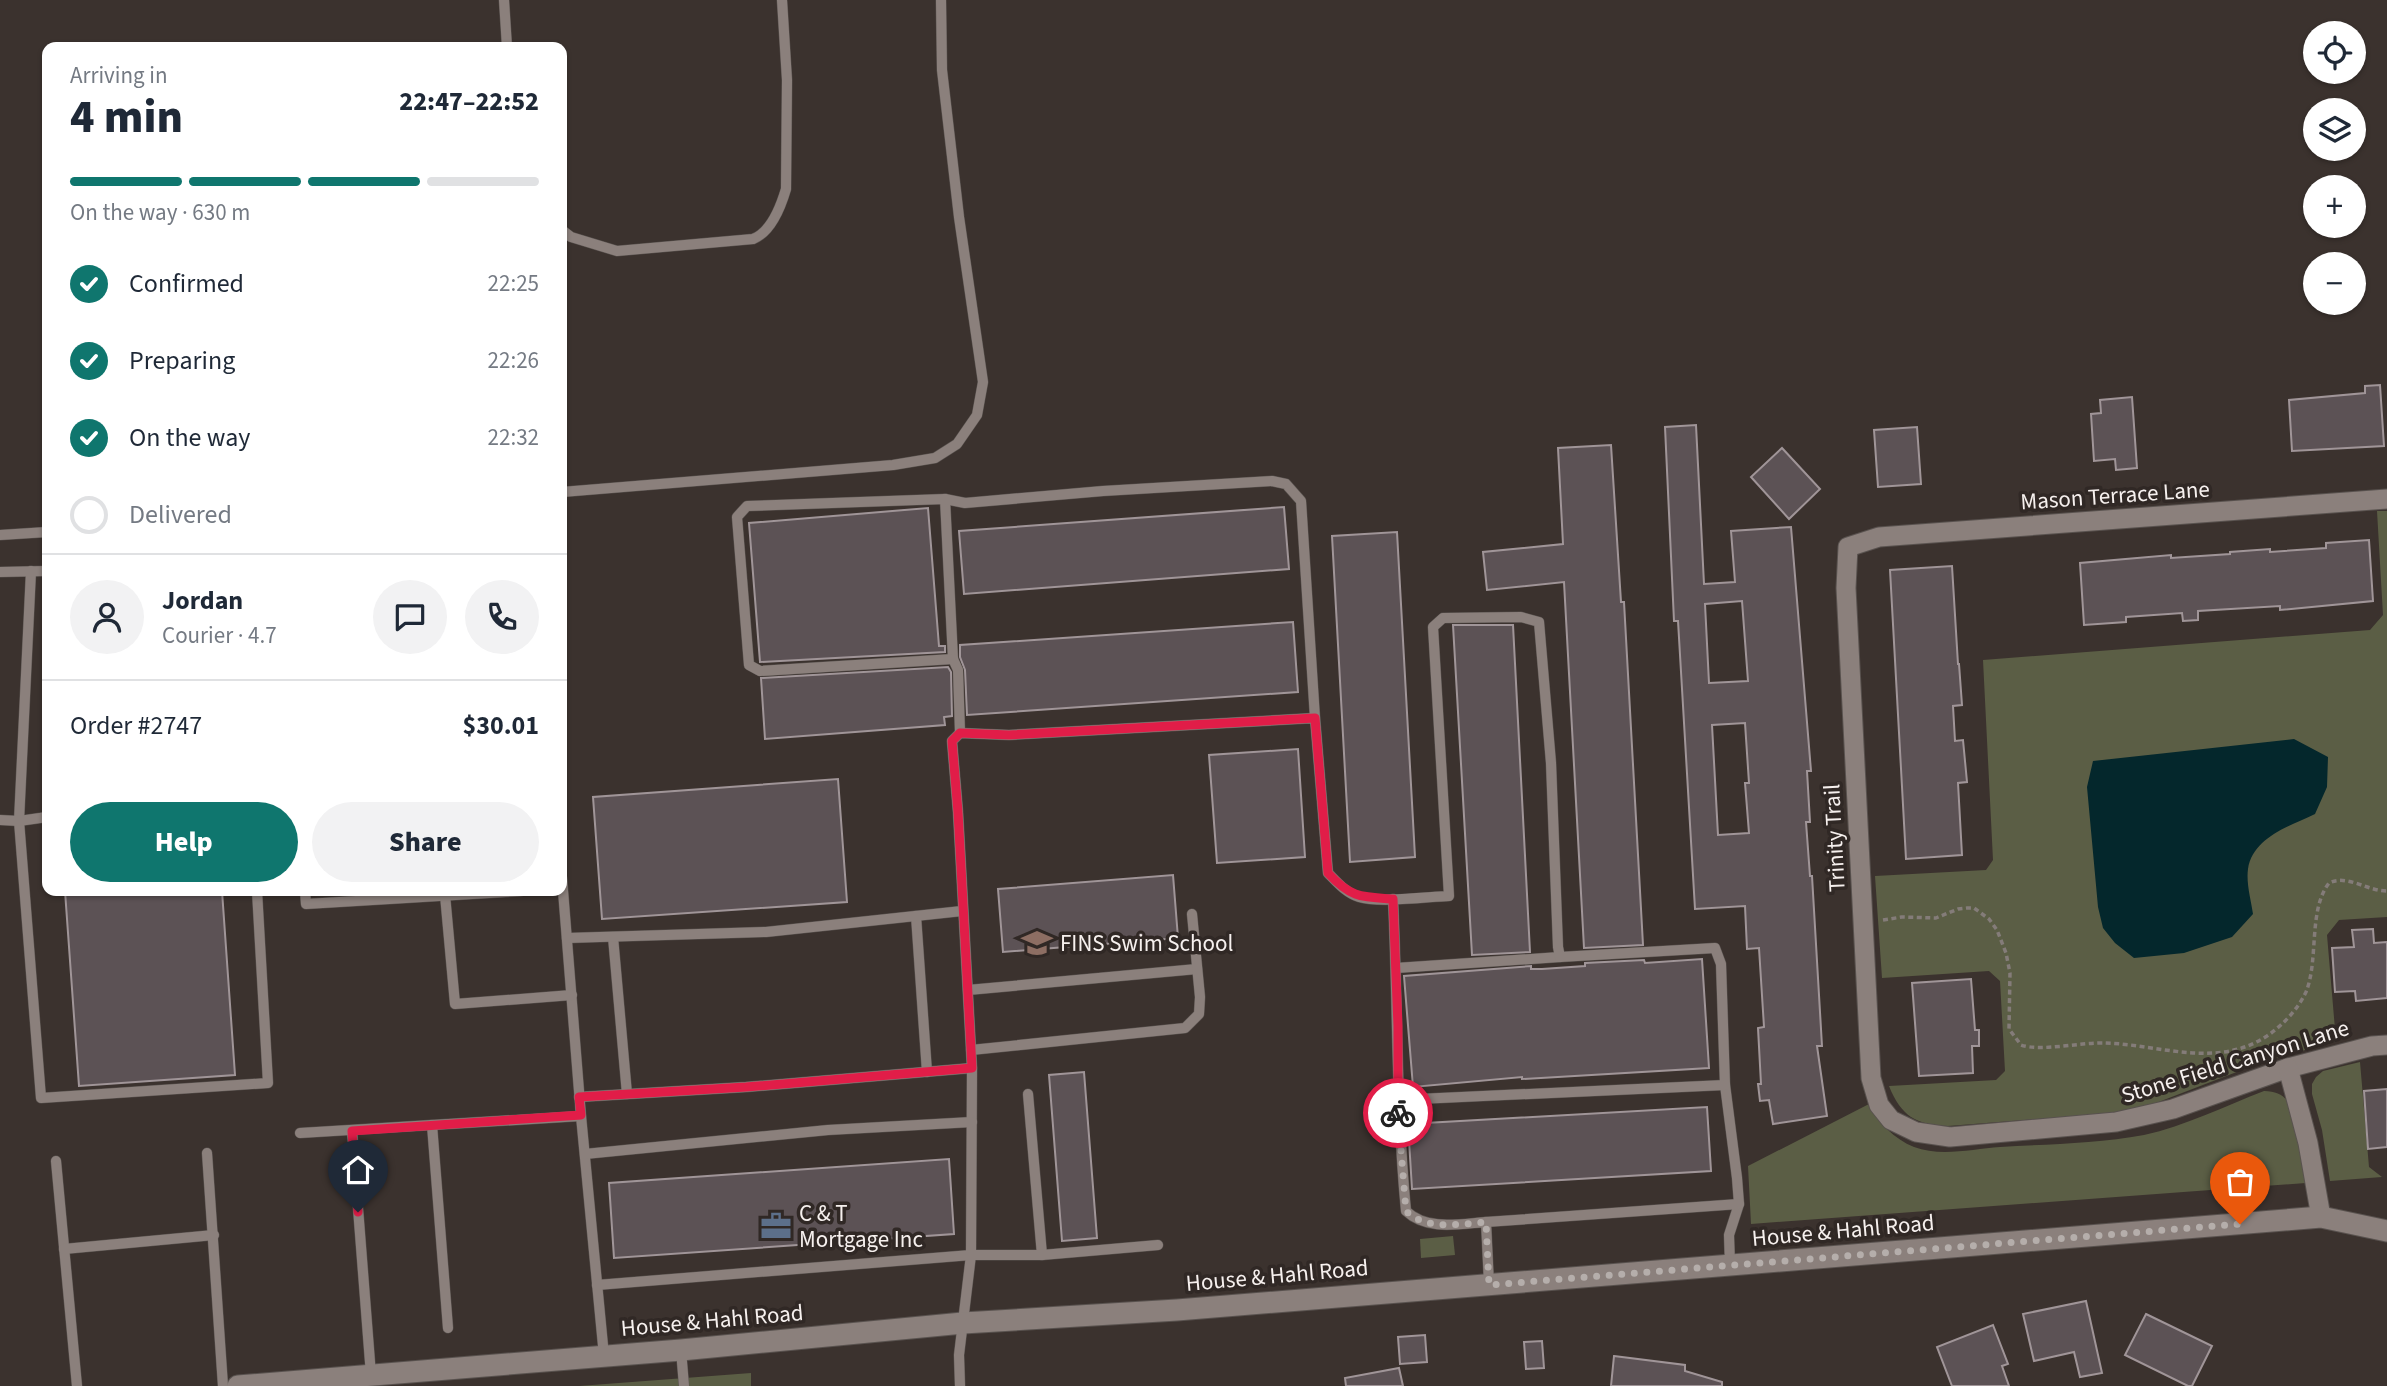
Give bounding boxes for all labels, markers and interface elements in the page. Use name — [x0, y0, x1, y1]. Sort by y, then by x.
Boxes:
map controls — [2303, 21, 2366, 315]
button: locate — [2303, 21, 2366, 84]
text: Arriving in — [70, 59, 168, 92]
text: 22:47–22:52 — [399, 83, 539, 120]
text: 4 min — [70, 85, 183, 150]
button: layers — [2303, 98, 2366, 161]
button: + — [2303, 175, 2366, 238]
text: On the way · 630 m — [70, 196, 250, 229]
button: − — [2303, 252, 2366, 315]
icon: check — [70, 265, 108, 303]
text: Confirmed — [129, 265, 244, 302]
text: 22:25 — [488, 267, 539, 300]
icon: check — [70, 342, 108, 380]
text: Preparing — [129, 342, 235, 379]
text: 22:26 — [488, 344, 539, 377]
icon: check — [70, 419, 108, 457]
text: On the way — [129, 419, 250, 456]
text: 22:32 — [488, 421, 539, 454]
street label: Mason Terrace Lane — [2019, 472, 2211, 519]
text: Delivered — [129, 496, 232, 533]
button: person — [70, 580, 144, 654]
button: chat — [373, 580, 447, 654]
button: phone — [465, 580, 539, 654]
text: Jordan — [162, 582, 243, 619]
text: Courier · 4.7 — [162, 619, 277, 652]
text: Order #2747 — [70, 707, 202, 744]
text: $30.01 — [463, 707, 539, 744]
street label: Trinity Trail — [1815, 783, 1854, 893]
button: Help — [70, 802, 298, 882]
button: Share — [312, 802, 539, 882]
school or university icon: FINS Swim School — [1020, 926, 1054, 960]
place label: FINS Swim School — [1060, 927, 1233, 960]
street label: Stone Field Canyon Lane — [2117, 1011, 2353, 1112]
courier — [1363, 1078, 1433, 1148]
icon: bike — [1379, 1094, 1417, 1132]
pin — [328, 1140, 388, 1212]
icon: home — [339, 1151, 377, 1189]
pin — [2210, 1152, 2270, 1224]
icon: bag — [2221, 1163, 2259, 1201]
place label: C & T Mortgage Inc — [799, 1197, 923, 1256]
street label: House & Hahl Road — [1750, 1206, 1936, 1255]
office icon: C & T Mortgage Inc — [759, 1209, 793, 1243]
street label: House & Hahl Road — [1184, 1251, 1370, 1300]
street label: House & Hahl Road — [619, 1296, 805, 1345]

